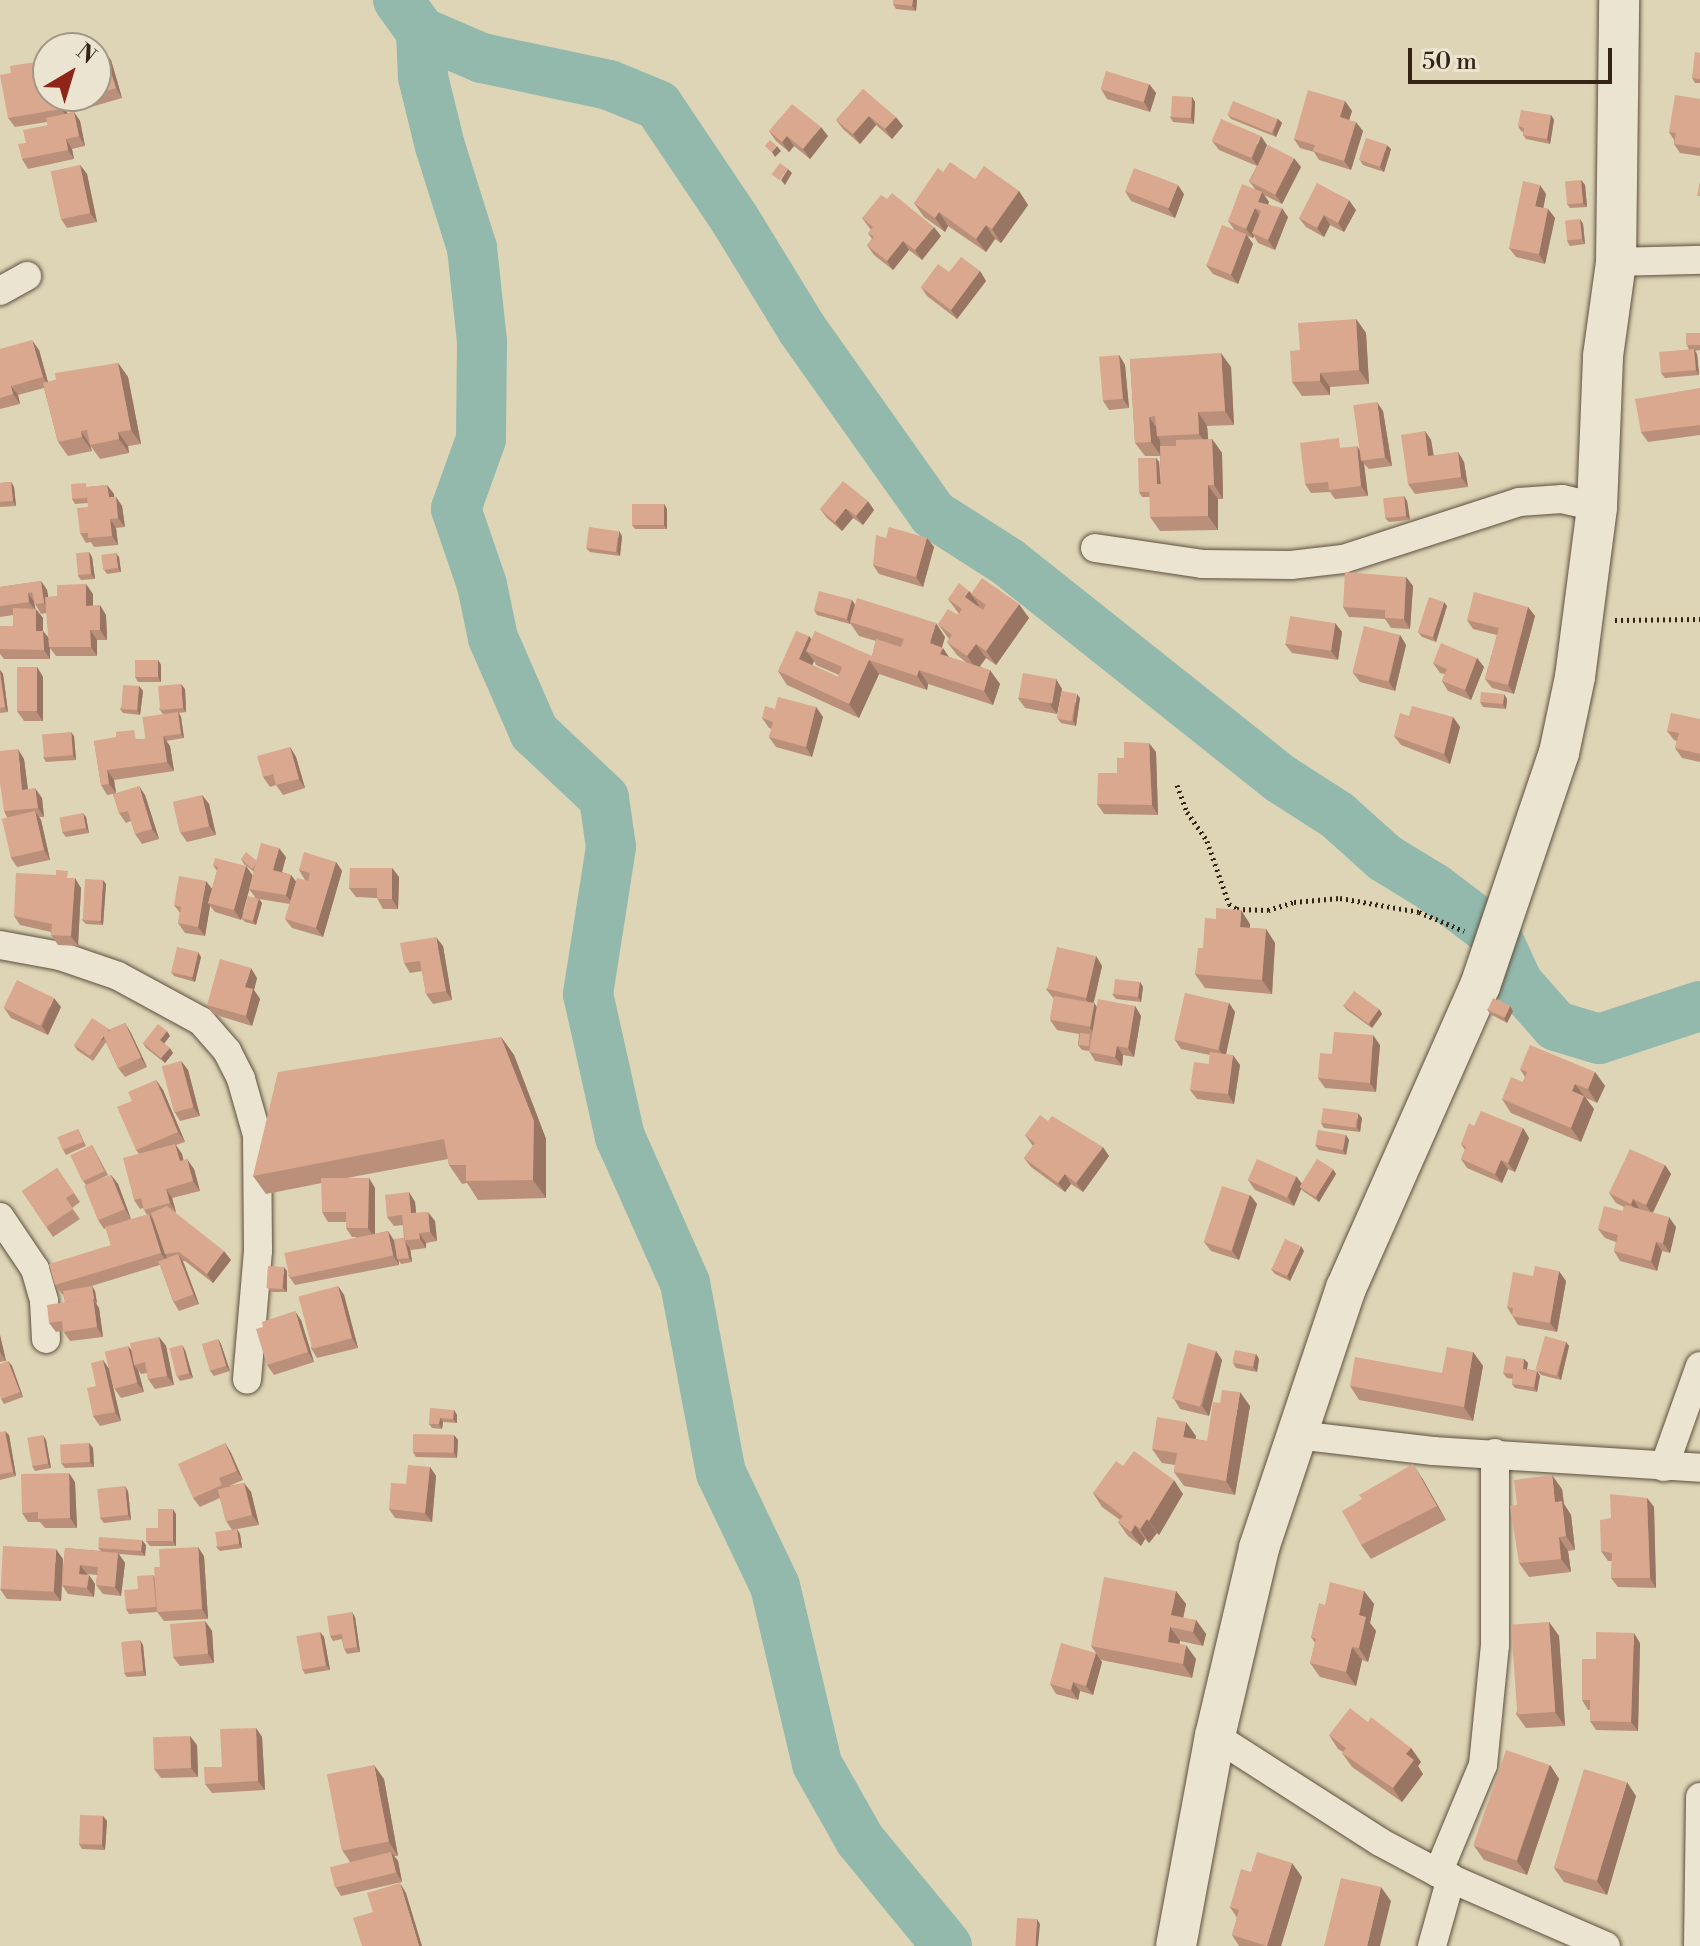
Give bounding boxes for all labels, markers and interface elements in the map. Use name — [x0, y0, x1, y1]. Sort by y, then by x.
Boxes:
north arrow — [32, 32, 112, 112]
scale bar — [1412, 32, 1616, 82]
text: N — [71, 38, 101, 70]
text: 50 m — [1422, 47, 1477, 77]

